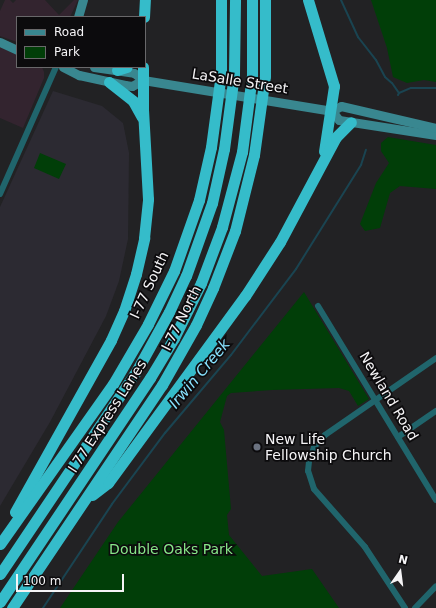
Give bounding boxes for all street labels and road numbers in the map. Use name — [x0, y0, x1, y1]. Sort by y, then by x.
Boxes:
street label: LaSalle Street — [191, 65, 289, 97]
street label: I-77 South — [126, 249, 172, 321]
street label: I-77 North — [157, 283, 205, 353]
street label: Newland Road — [356, 349, 422, 443]
street label: I 77 Express Lanes — [64, 356, 150, 476]

